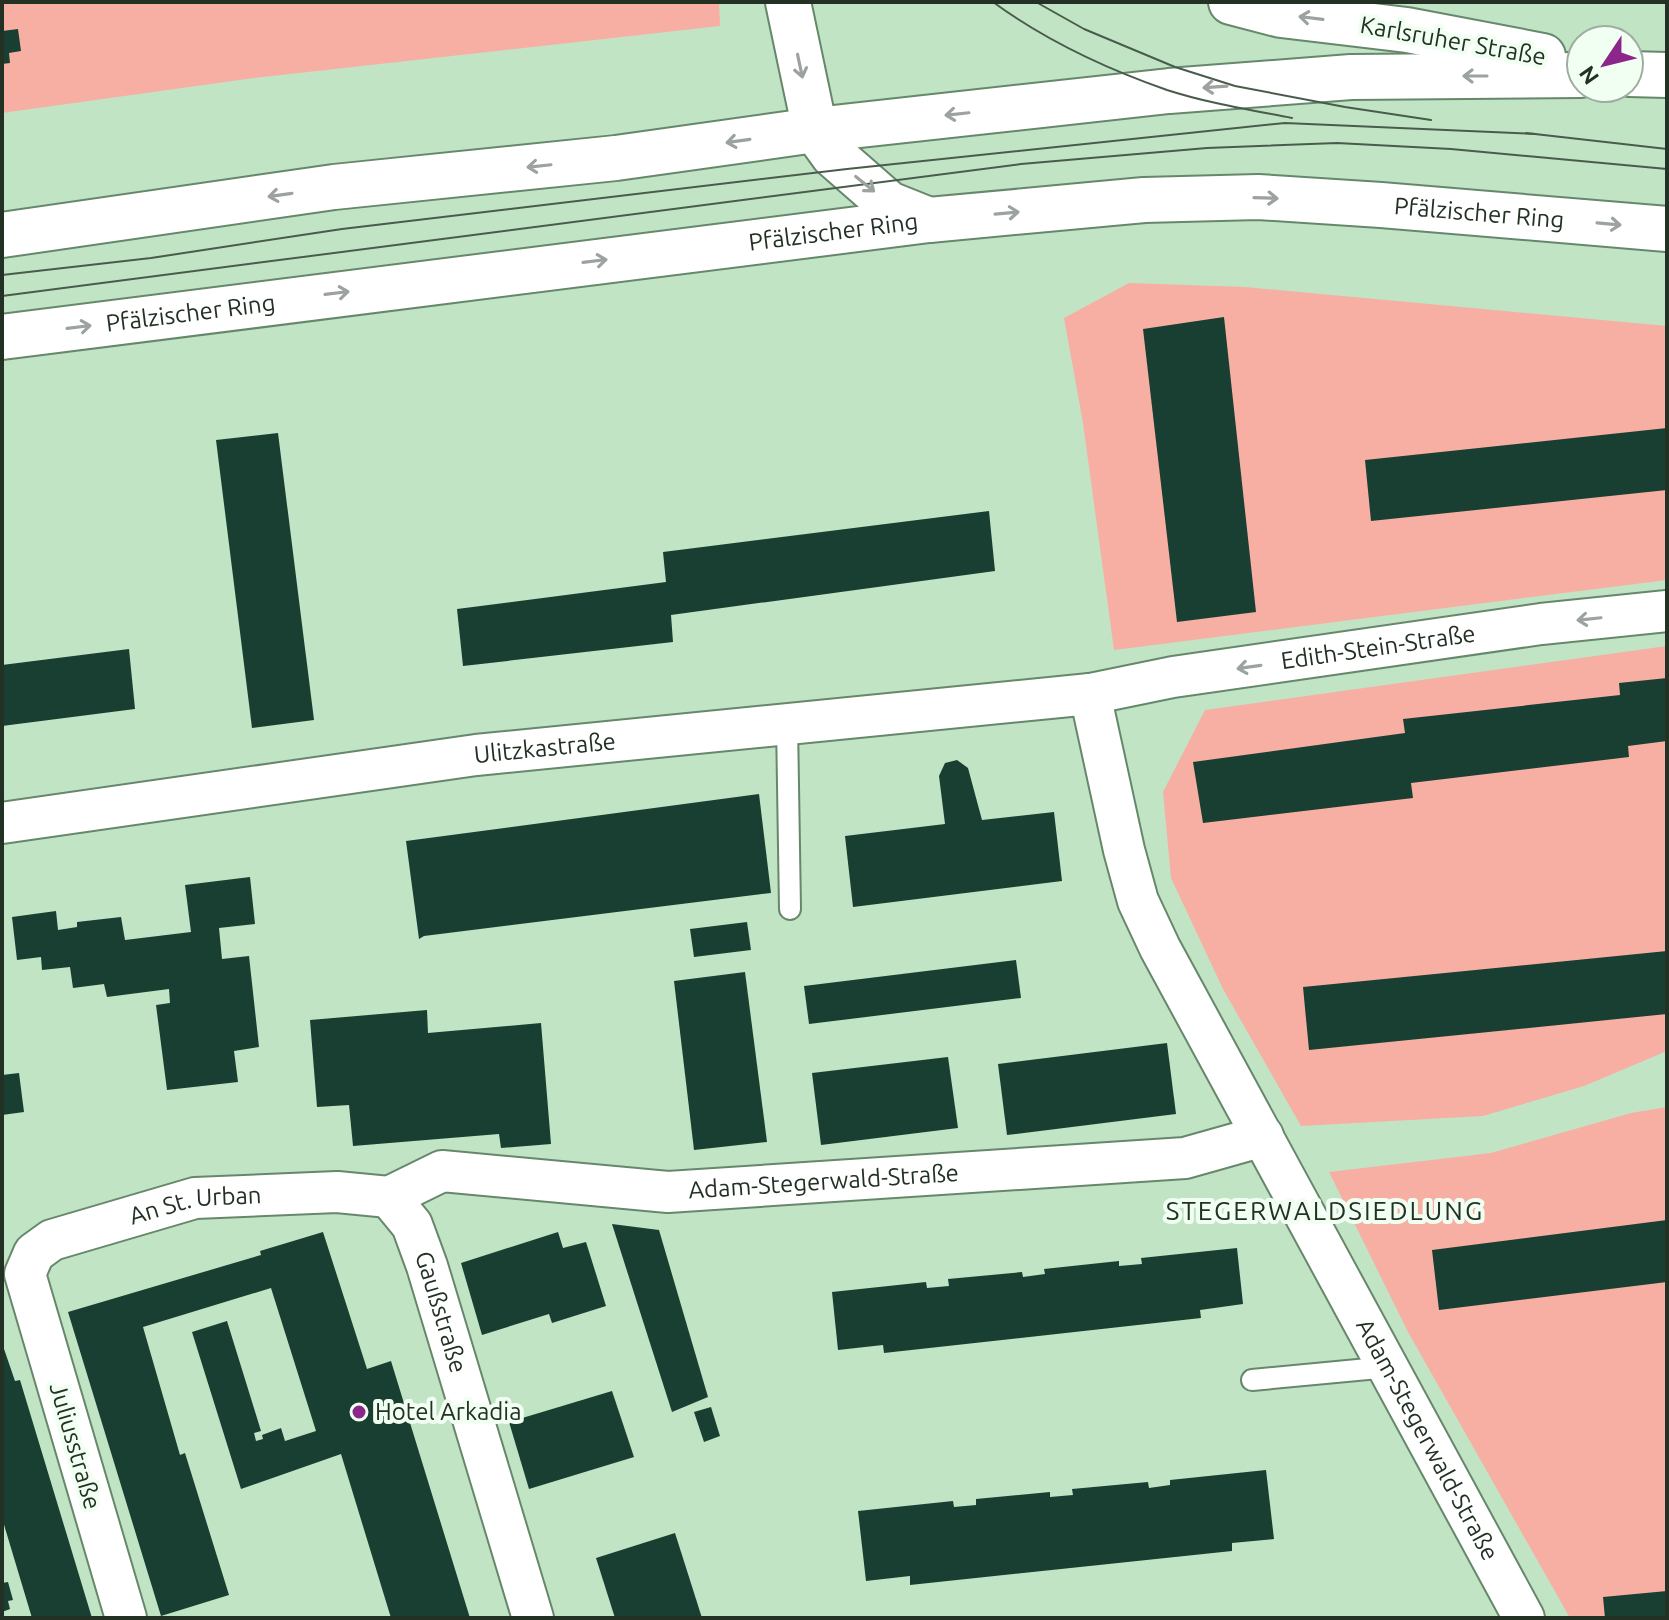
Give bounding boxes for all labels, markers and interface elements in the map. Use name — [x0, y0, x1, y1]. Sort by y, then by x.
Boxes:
one-way arrow — [1298, 11, 1325, 26]
street label: Karlsruher Straße — [1358, 11, 1548, 70]
north arrow — [1565, 24, 1645, 104]
one-way arrow — [793, 53, 808, 79]
text: N — [1573, 62, 1603, 90]
one-way arrow — [1462, 68, 1489, 83]
one-way arrow — [1202, 80, 1229, 95]
one-way arrow — [944, 106, 971, 121]
one-way arrow — [726, 134, 751, 149]
one-way arrow — [526, 158, 553, 173]
one-way arrow — [855, 175, 875, 193]
one-way arrow — [268, 188, 293, 203]
one-way arrow — [1252, 191, 1279, 206]
street label: Pfälzischer Ring — [1393, 192, 1565, 233]
one-way arrow — [993, 205, 1020, 220]
street label: Pfälzischer Ring — [747, 207, 920, 256]
one-way arrow — [1595, 217, 1622, 232]
one-way arrow — [581, 254, 608, 269]
one-way arrow — [323, 286, 350, 301]
street label: Pfälzischer Ring — [104, 289, 277, 337]
one-way arrow — [65, 319, 92, 334]
one-way arrow — [1576, 611, 1603, 626]
street label: Edith-Stein-Straße — [1279, 620, 1477, 674]
one-way arrow — [1237, 660, 1262, 675]
street label: Ulitzkastraße — [473, 727, 617, 768]
street label: Adam-Stegerwald-Straße — [688, 1159, 960, 1204]
street label: An St. Urban — [126, 1181, 262, 1230]
district label: STEGERWALDSIEDLUNG — [1166, 1196, 1484, 1225]
street label: Gaußstraße — [410, 1247, 472, 1376]
street label: Adam-Stegerwald-Straße — [1351, 1314, 1504, 1565]
street label: Juliusstraße — [44, 1379, 106, 1512]
place label: Hotel Arkadia — [375, 1398, 522, 1425]
marker: Hotel Arkadia — [350, 1403, 368, 1421]

